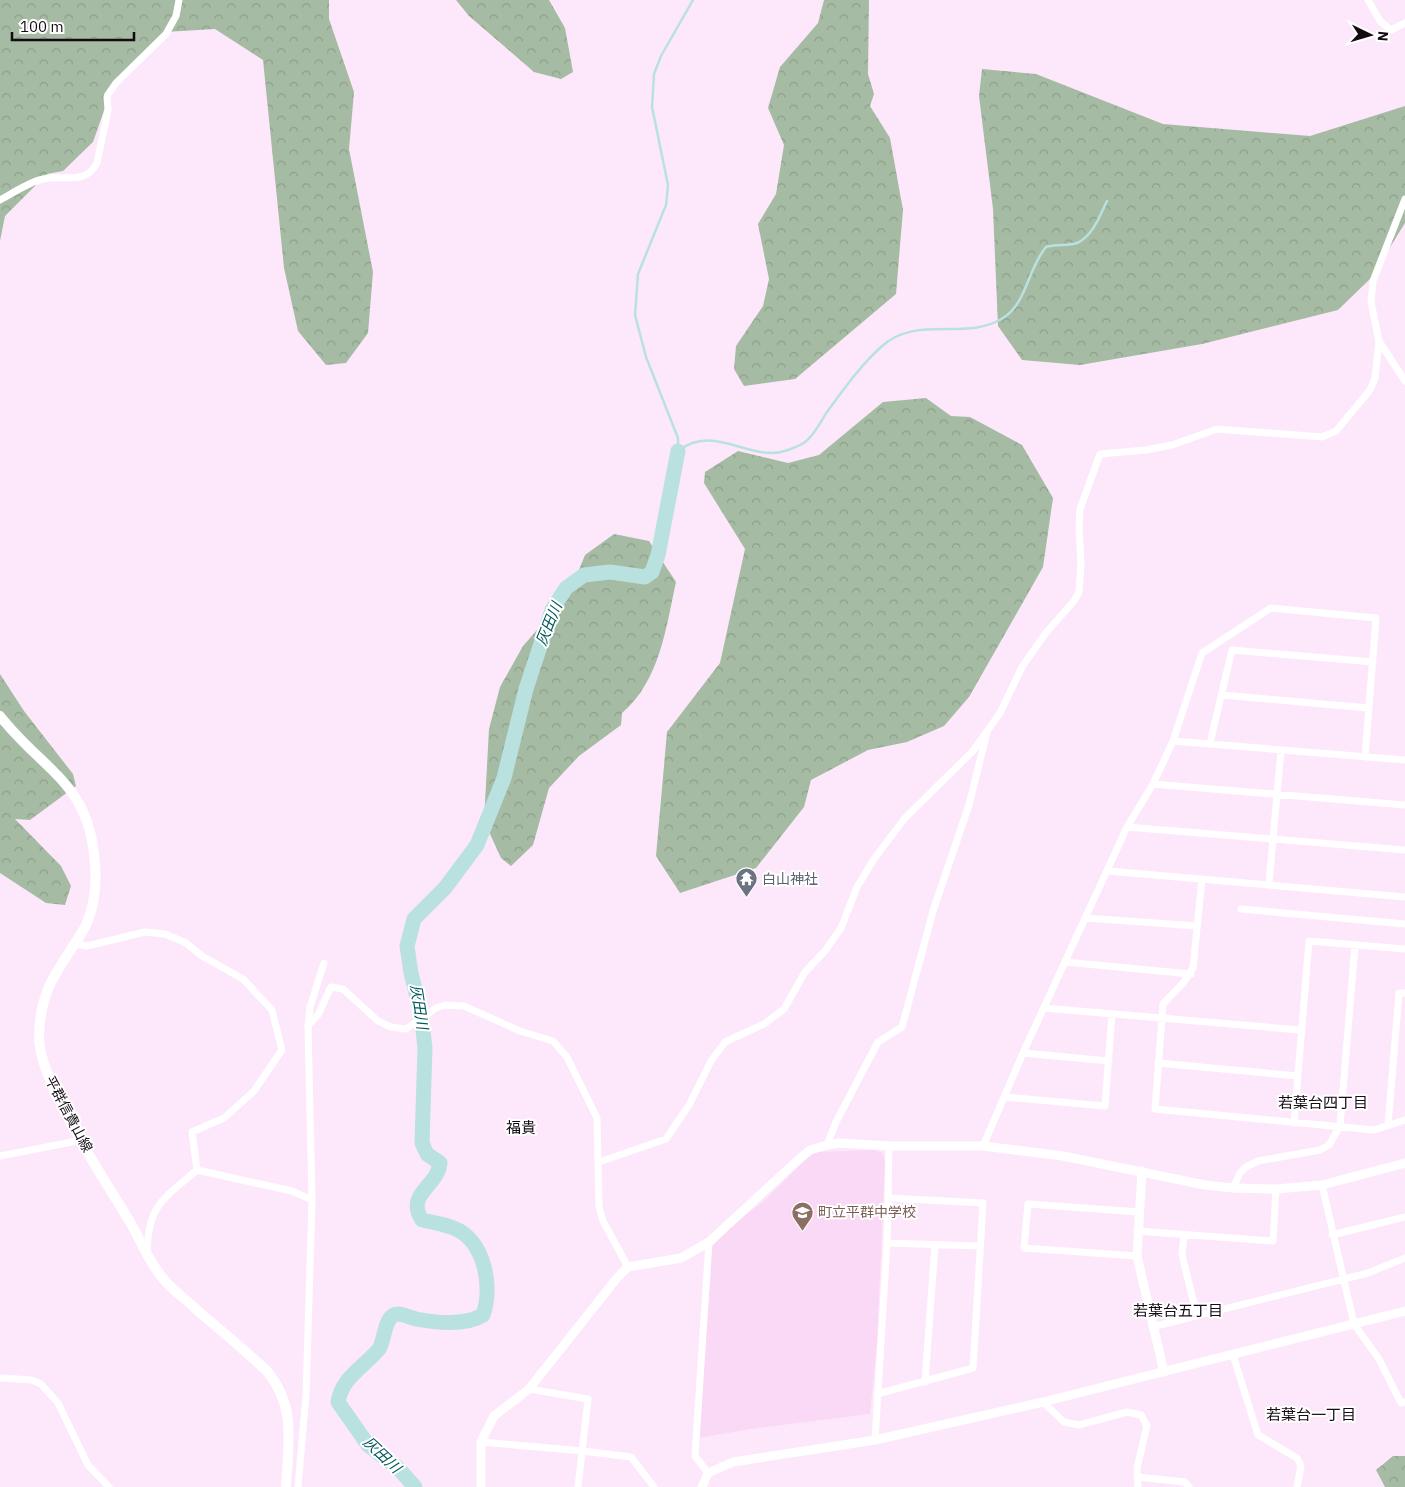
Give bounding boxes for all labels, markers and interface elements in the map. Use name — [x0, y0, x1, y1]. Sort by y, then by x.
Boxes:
scale bar — [12, 10, 135, 42]
north arrow — [1345, 10, 1395, 60]
text: 100 m — [20, 17, 64, 36]
text: N — [1374, 30, 1392, 42]
water label: 灰田川 — [531, 598, 567, 648]
temple icon: 白山神社 — [734, 867, 758, 898]
place label: 白山神社 — [762, 870, 818, 888]
water label: 灰田川 — [407, 983, 433, 1033]
street label: 平群信貴山線 — [41, 1073, 97, 1155]
district label: 若葉台四丁目 — [1278, 1093, 1368, 1112]
district label: 福貴 — [506, 1118, 536, 1137]
school or university icon: 町立平群中学校 — [790, 1200, 814, 1231]
place label: 町立平群中学校 — [818, 1203, 916, 1221]
district label: 若葉台五丁目 — [1133, 1301, 1223, 1320]
district label: 若葉台一丁目 — [1266, 1405, 1356, 1424]
water label: 灰田川 — [359, 1432, 407, 1478]

